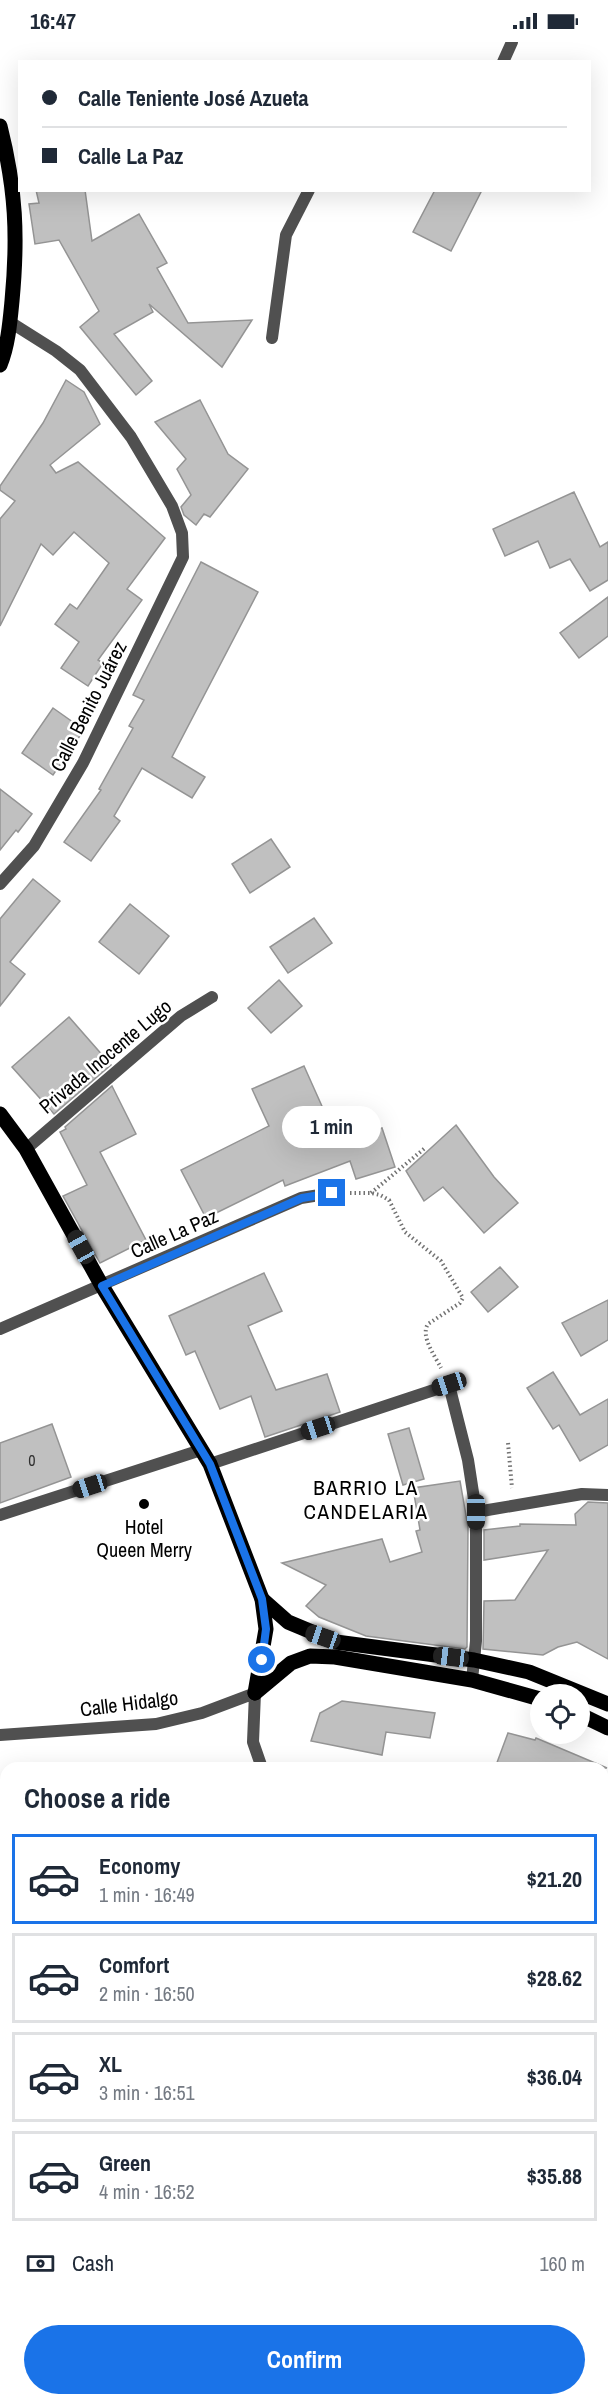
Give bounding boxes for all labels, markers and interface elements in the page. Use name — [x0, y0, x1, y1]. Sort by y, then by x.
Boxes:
text: 16:47 — [30, 6, 76, 36]
text: Calle Teniente José Azueta — [78, 83, 309, 113]
text: Calle La Paz — [78, 141, 183, 171]
street label: Calle Benito Juárez — [43, 636, 133, 776]
street label: Privada Inocente Lugo — [33, 993, 177, 1119]
callout: 1 min — [282, 1106, 382, 1148]
text: 1 min — [310, 1113, 353, 1140]
route end — [318, 1179, 345, 1206]
street label: Calle La Paz — [126, 1202, 222, 1264]
car — [64, 1227, 98, 1267]
car — [429, 1370, 469, 1398]
car — [298, 1414, 338, 1442]
house number: 0 — [28, 1449, 36, 1471]
car — [70, 1472, 110, 1500]
district label: BARRIO LA CANDELARIA — [303, 1473, 429, 1526]
car — [467, 1494, 485, 1530]
marker: Hotel Queen Merry — [137, 1497, 151, 1511]
place label: Hotel Queen Merry — [96, 1513, 193, 1563]
car — [303, 1623, 343, 1651]
route start — [248, 1646, 275, 1673]
car — [432, 1646, 470, 1668]
street label: Calle Hidalgo — [78, 1684, 180, 1722]
map controls — [530, 1684, 590, 1744]
button: locate — [530, 1684, 590, 1744]
text: Choose a ride — [24, 1780, 170, 1816]
text: Economy — [99, 1851, 180, 1881]
icon: car — [27, 1852, 81, 1906]
text: $21.20 — [527, 1864, 582, 1894]
text: 1 min · 16:49 — [99, 1881, 195, 1908]
text: Comfort — [99, 1950, 169, 1980]
icon: car — [27, 1951, 81, 2005]
text: $28.62 — [527, 1963, 582, 1993]
text: 2 min · 16:50 — [99, 1980, 195, 2007]
text: XL — [99, 2049, 122, 2079]
icon: car — [27, 2050, 81, 2104]
text: $36.04 — [527, 2062, 582, 2092]
text: 3 min · 16:51 — [99, 2079, 195, 2106]
text: Green — [99, 2148, 151, 2178]
icon: car — [27, 2149, 81, 2203]
text: $35.88 — [527, 2161, 582, 2191]
text: 4 min · 16:52 — [99, 2178, 195, 2205]
icon: cash — [24, 2247, 57, 2280]
text: Cash — [72, 2248, 114, 2278]
text: 160 m — [539, 2250, 585, 2277]
button: Confirm — [24, 2325, 585, 2394]

